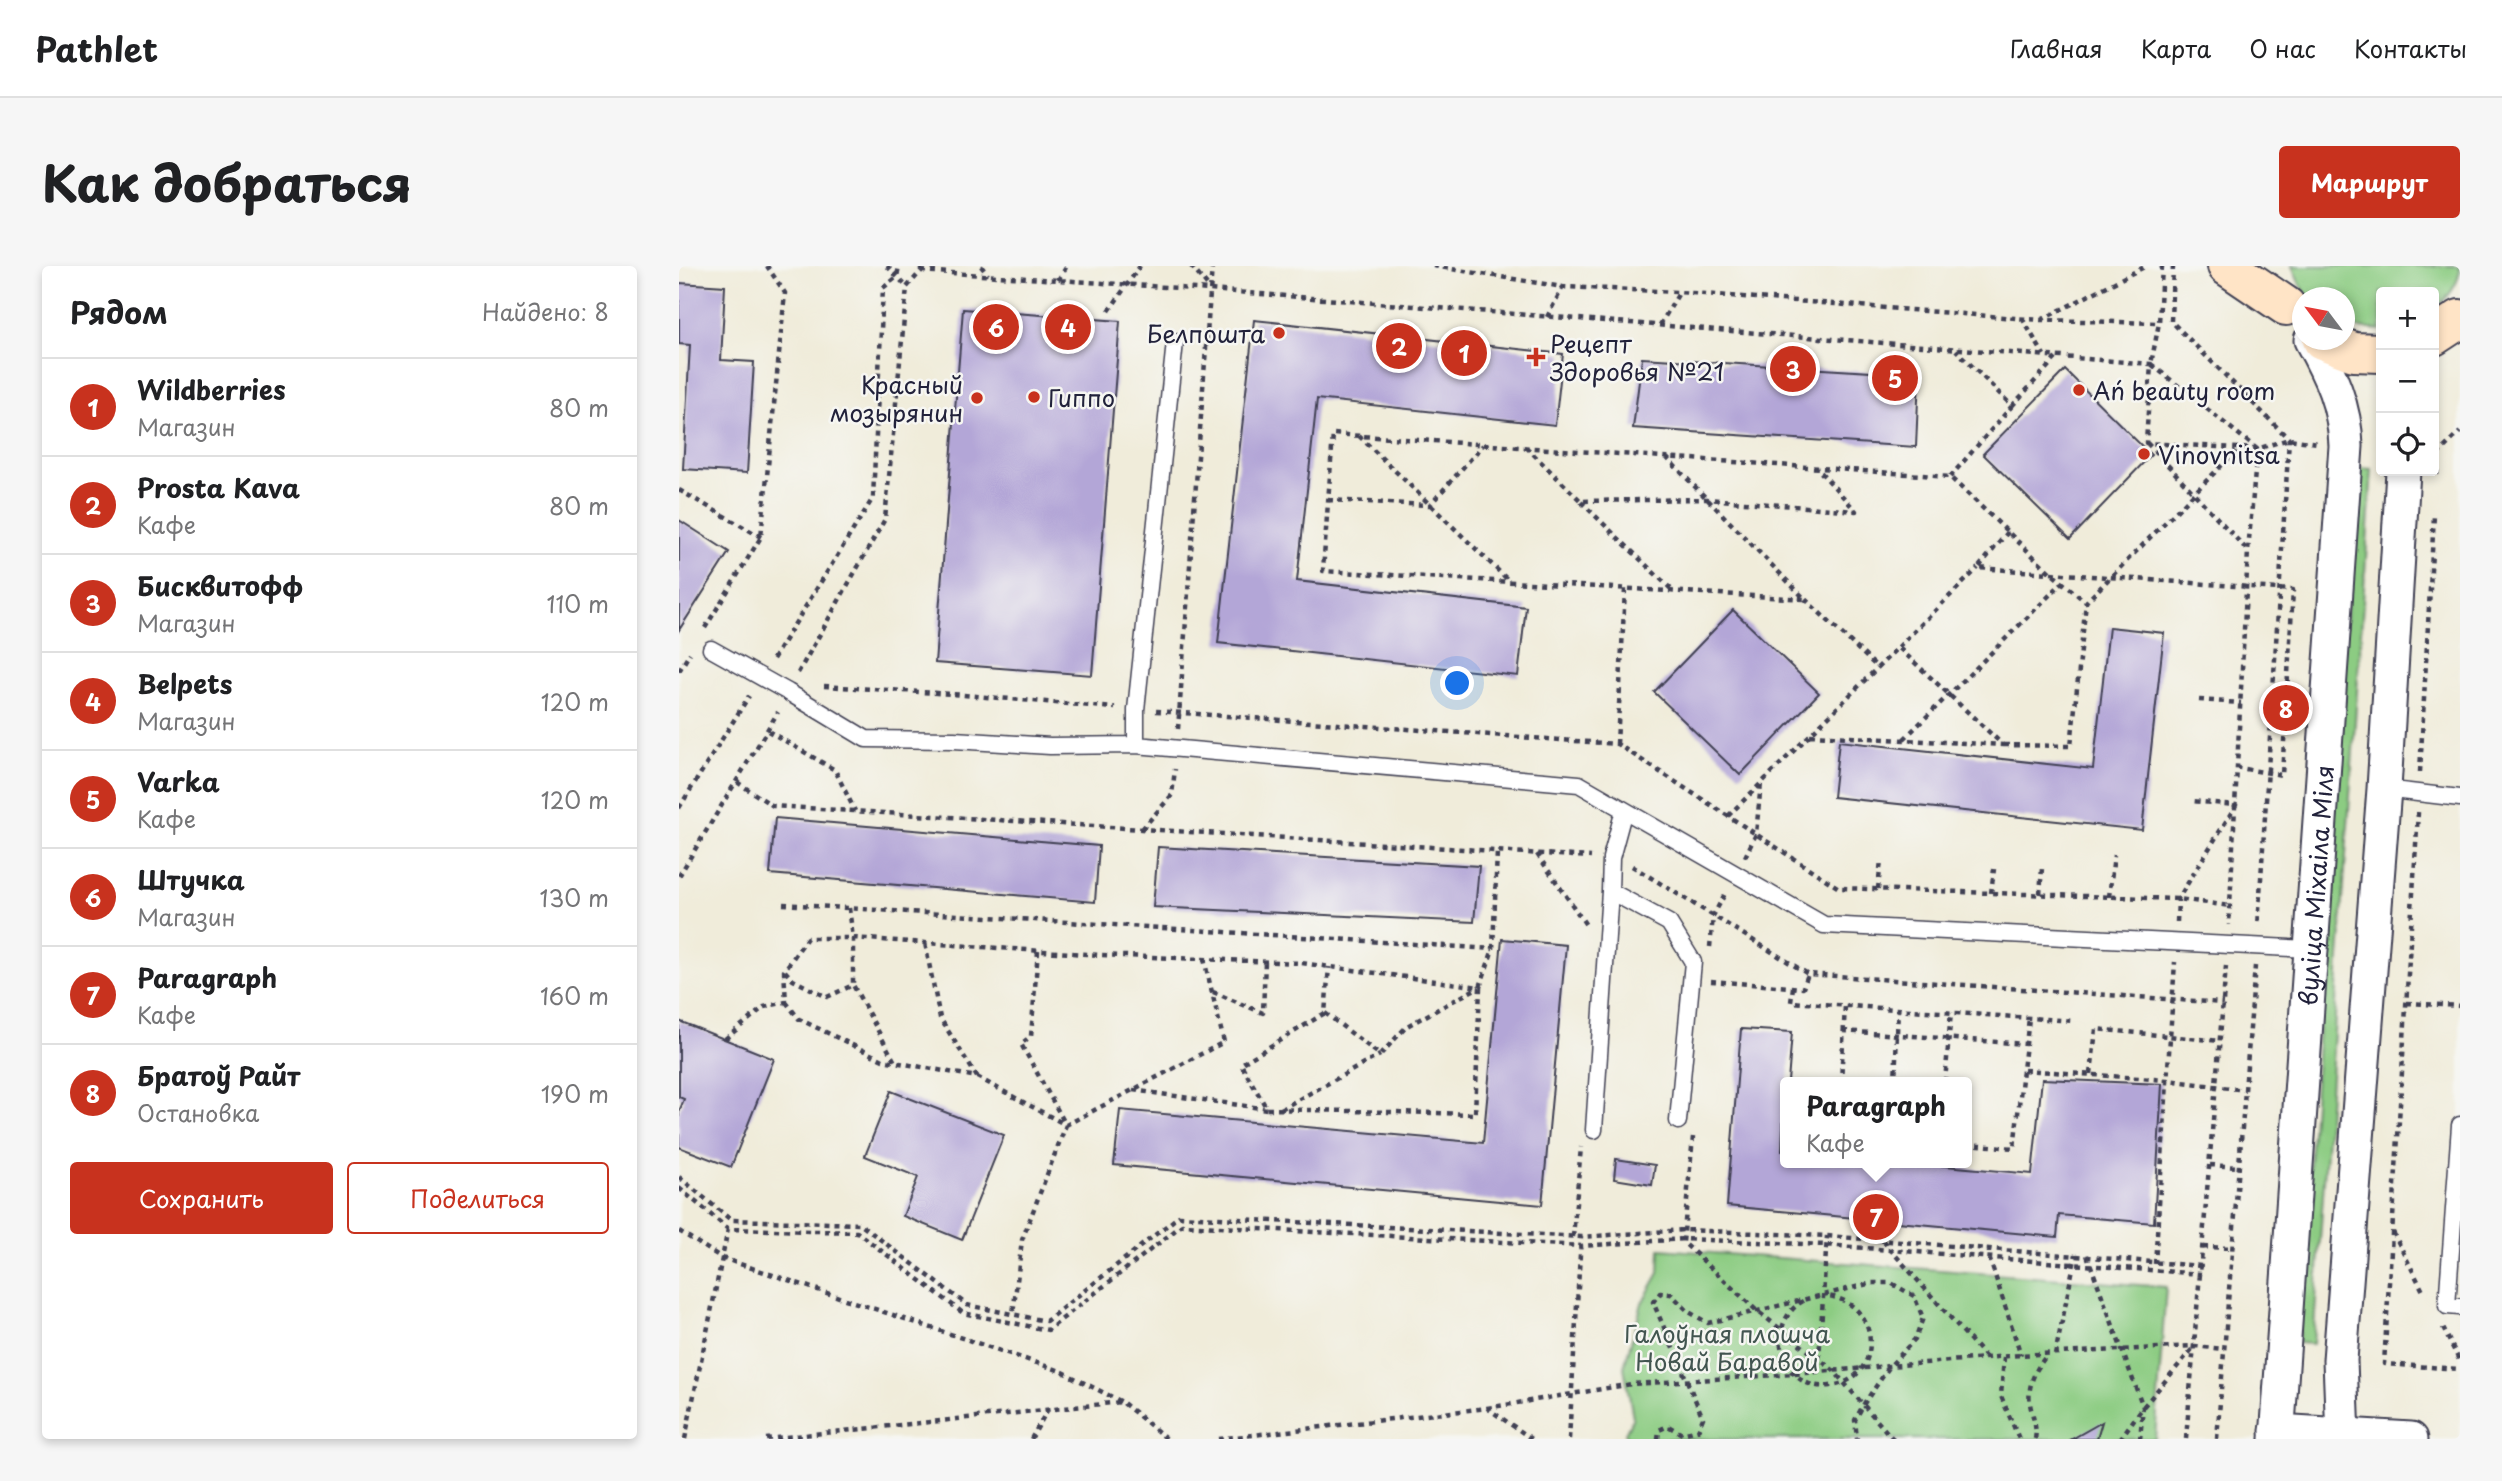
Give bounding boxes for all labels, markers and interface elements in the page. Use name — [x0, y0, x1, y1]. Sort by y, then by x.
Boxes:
text: Pathlet — [35, 23, 158, 73]
text: Главная — [2010, 30, 2103, 66]
text: Карта — [2141, 30, 2211, 66]
text: О нас — [2249, 30, 2316, 66]
text: Контакты — [2354, 30, 2467, 66]
text: Как добраться — [42, 145, 412, 219]
button: Маршрут — [2279, 146, 2460, 218]
north arrow — [2292, 287, 2355, 350]
map controls — [2376, 287, 2439, 476]
button: + — [2376, 287, 2439, 350]
text: Рядом — [70, 289, 168, 334]
text: Найдено: 8 — [482, 294, 609, 329]
pin: 6 — [973, 301, 1019, 353]
pin: 4 — [1045, 301, 1091, 353]
place label: Белпошта — [1147, 315, 1265, 351]
pin: 2 — [1376, 320, 1422, 372]
marker: Белпошта — [1271, 325, 1287, 341]
place label: Рецепт Здоровья №21 — [1549, 325, 1724, 389]
pin: 1 — [1441, 327, 1487, 379]
pin: 3 — [1770, 343, 1816, 395]
marker: Рецепт Здоровья №21 — [1528, 349, 1544, 365]
button: − — [2376, 350, 2439, 413]
pin: 5 — [1872, 352, 1918, 404]
place label: Красный мозырянин — [830, 366, 963, 430]
text: Wildberries — [137, 370, 286, 409]
place label: Ań beauty room — [2093, 372, 2275, 408]
place label: Гиппо — [1048, 379, 1115, 415]
marker: Ań beauty room — [2071, 382, 2087, 398]
marker: Гиппо — [1026, 389, 1042, 405]
text: 1 — [88, 390, 99, 425]
text: 80 m — [549, 390, 609, 425]
marker: Красный мозырянин — [969, 390, 985, 406]
text: Магазин — [137, 409, 236, 444]
button: locate — [2376, 413, 2439, 476]
place label: Vinovnitsa — [2158, 436, 2280, 472]
marker: Vinovnitsa — [2136, 446, 2152, 462]
text: Prosta Kava — [137, 468, 300, 507]
text: 2 — [85, 488, 101, 523]
text: 80 m — [549, 488, 609, 523]
text: Кафе — [137, 507, 196, 542]
text: Бисквитофф — [137, 566, 303, 605]
text: 3 — [85, 586, 101, 621]
text: 110 m — [547, 586, 609, 621]
text: Магазин — [137, 605, 236, 640]
text: Belpets — [137, 664, 232, 703]
your location — [1440, 666, 1474, 700]
pin: 8 — [2263, 682, 2309, 734]
text: 4 — [85, 684, 101, 719]
text: 120 m — [541, 684, 609, 719]
text: Магазин — [137, 703, 236, 738]
text: Varka — [137, 762, 220, 801]
street label: вуліца Міхаіла Міля — [2289, 764, 2342, 1007]
text: 5 — [86, 782, 100, 817]
text: 120 m — [541, 782, 609, 817]
text: Кафе — [137, 801, 196, 836]
text: Штучка — [137, 860, 245, 899]
text: 6 — [85, 880, 101, 915]
text: 130 m — [539, 880, 609, 915]
text: Магазин — [137, 899, 236, 934]
text: Paragraph — [137, 958, 277, 997]
text: 7 — [86, 978, 100, 1013]
text: 160 m — [540, 978, 609, 1013]
text: Кафе — [137, 997, 196, 1032]
text: Братоў Райт — [137, 1056, 300, 1095]
text: 8 — [86, 1076, 100, 1111]
text: 190 m — [541, 1076, 609, 1111]
popup — [1780, 1077, 1972, 1168]
text: Paragraph — [1806, 1086, 1946, 1125]
text: Остановка — [137, 1095, 259, 1130]
text: Кафе — [1806, 1125, 1865, 1160]
button: Сохранить — [70, 1162, 333, 1234]
button: Поделиться — [347, 1162, 609, 1234]
pin: 7 — [1853, 1191, 1899, 1243]
park label: Галоўная плошча Новай Баравой — [1624, 1315, 1830, 1379]

